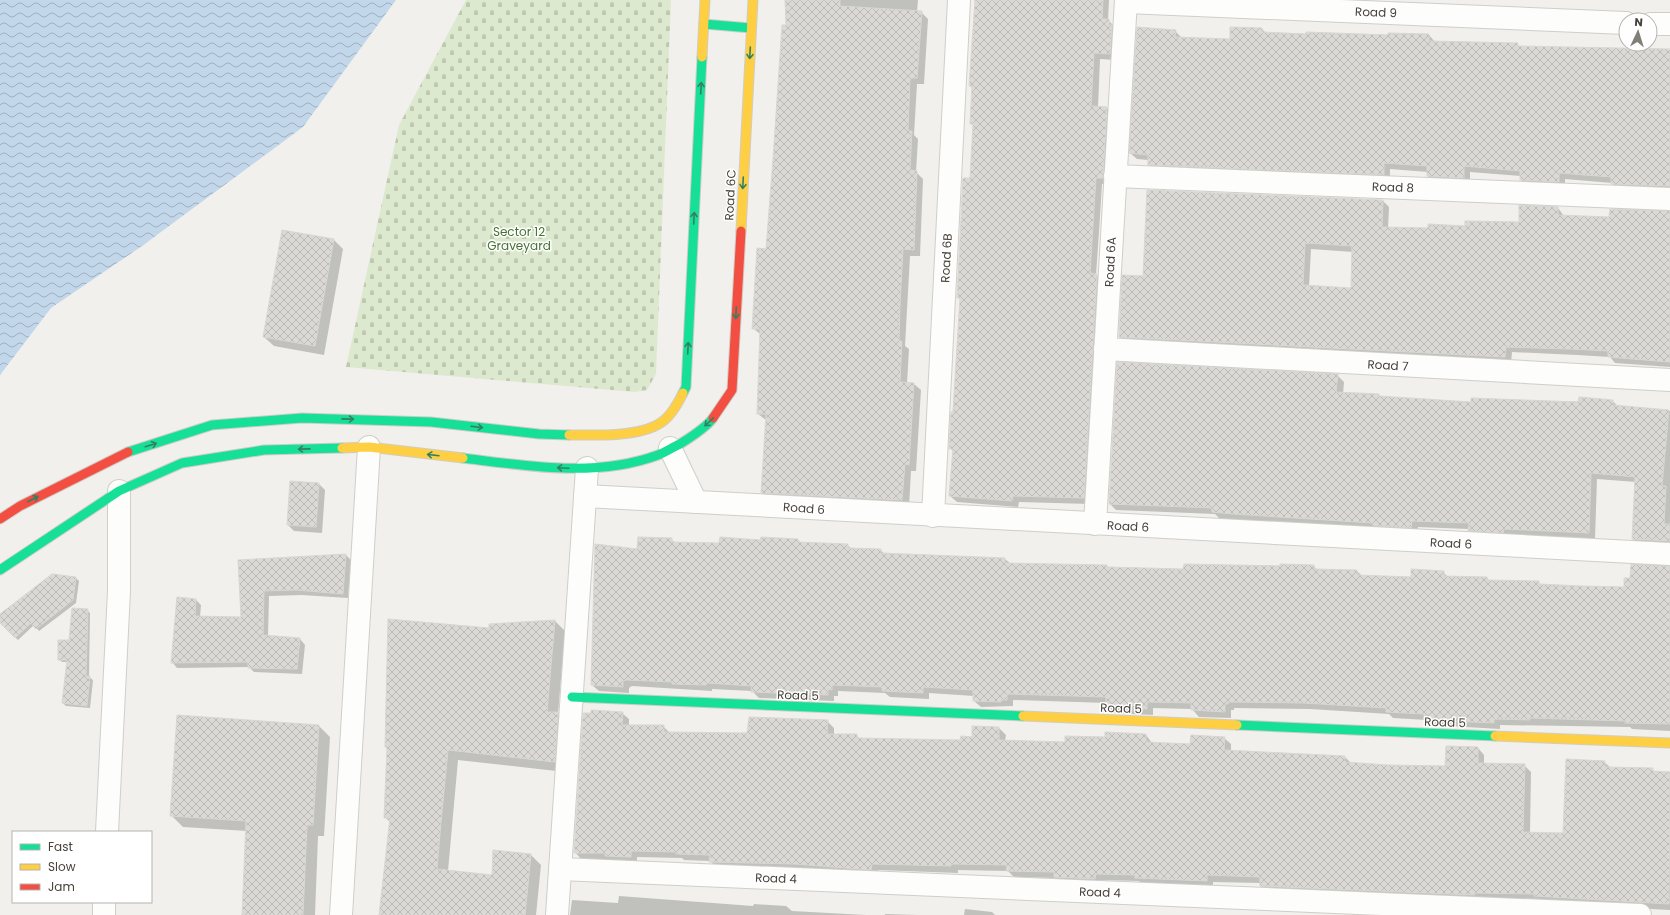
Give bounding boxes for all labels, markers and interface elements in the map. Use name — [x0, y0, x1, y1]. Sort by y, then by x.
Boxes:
street label: Road 9 — [1355, 3, 1397, 21]
north arrow — [1618, 12, 1658, 52]
text: N — [1634, 14, 1643, 30]
one-way arrow — [746, 46, 754, 59]
one-way arrow — [697, 82, 704, 95]
street label: Road 6C — [720, 169, 740, 221]
one-way arrow — [739, 176, 747, 189]
street label: Road 8 — [1372, 178, 1414, 196]
one-way arrow — [691, 212, 698, 225]
park label: Sector 12 Graveyard — [487, 223, 551, 254]
street label: Road 6B — [936, 233, 956, 283]
street label: Road 6A — [1100, 237, 1120, 287]
one-way arrow — [733, 306, 740, 319]
one-way arrow — [684, 342, 692, 355]
street label: Road 7 — [1367, 355, 1409, 375]
one-way arrow — [341, 415, 354, 422]
one-way arrow — [704, 417, 714, 426]
one-way arrow — [470, 424, 483, 431]
one-way arrow — [144, 441, 157, 448]
one-way arrow — [298, 445, 311, 453]
one-way arrow — [427, 451, 440, 459]
one-way arrow — [557, 464, 570, 471]
one-way arrow — [27, 495, 39, 503]
street label: Road 6 — [782, 498, 826, 518]
street label: Road 6 — [1107, 516, 1149, 536]
street label: Road 6 — [1430, 533, 1472, 553]
street label: Road 5 — [777, 686, 819, 704]
street label: Road 5 — [1100, 699, 1142, 717]
street label: Road 5 — [1424, 713, 1466, 731]
legend — [12, 831, 152, 903]
text: Fast — [48, 838, 73, 855]
text: Slow — [48, 858, 76, 875]
street label: Road 4 — [755, 869, 798, 887]
text: Jam — [48, 878, 75, 895]
street label: Road 4 — [1079, 883, 1122, 901]

